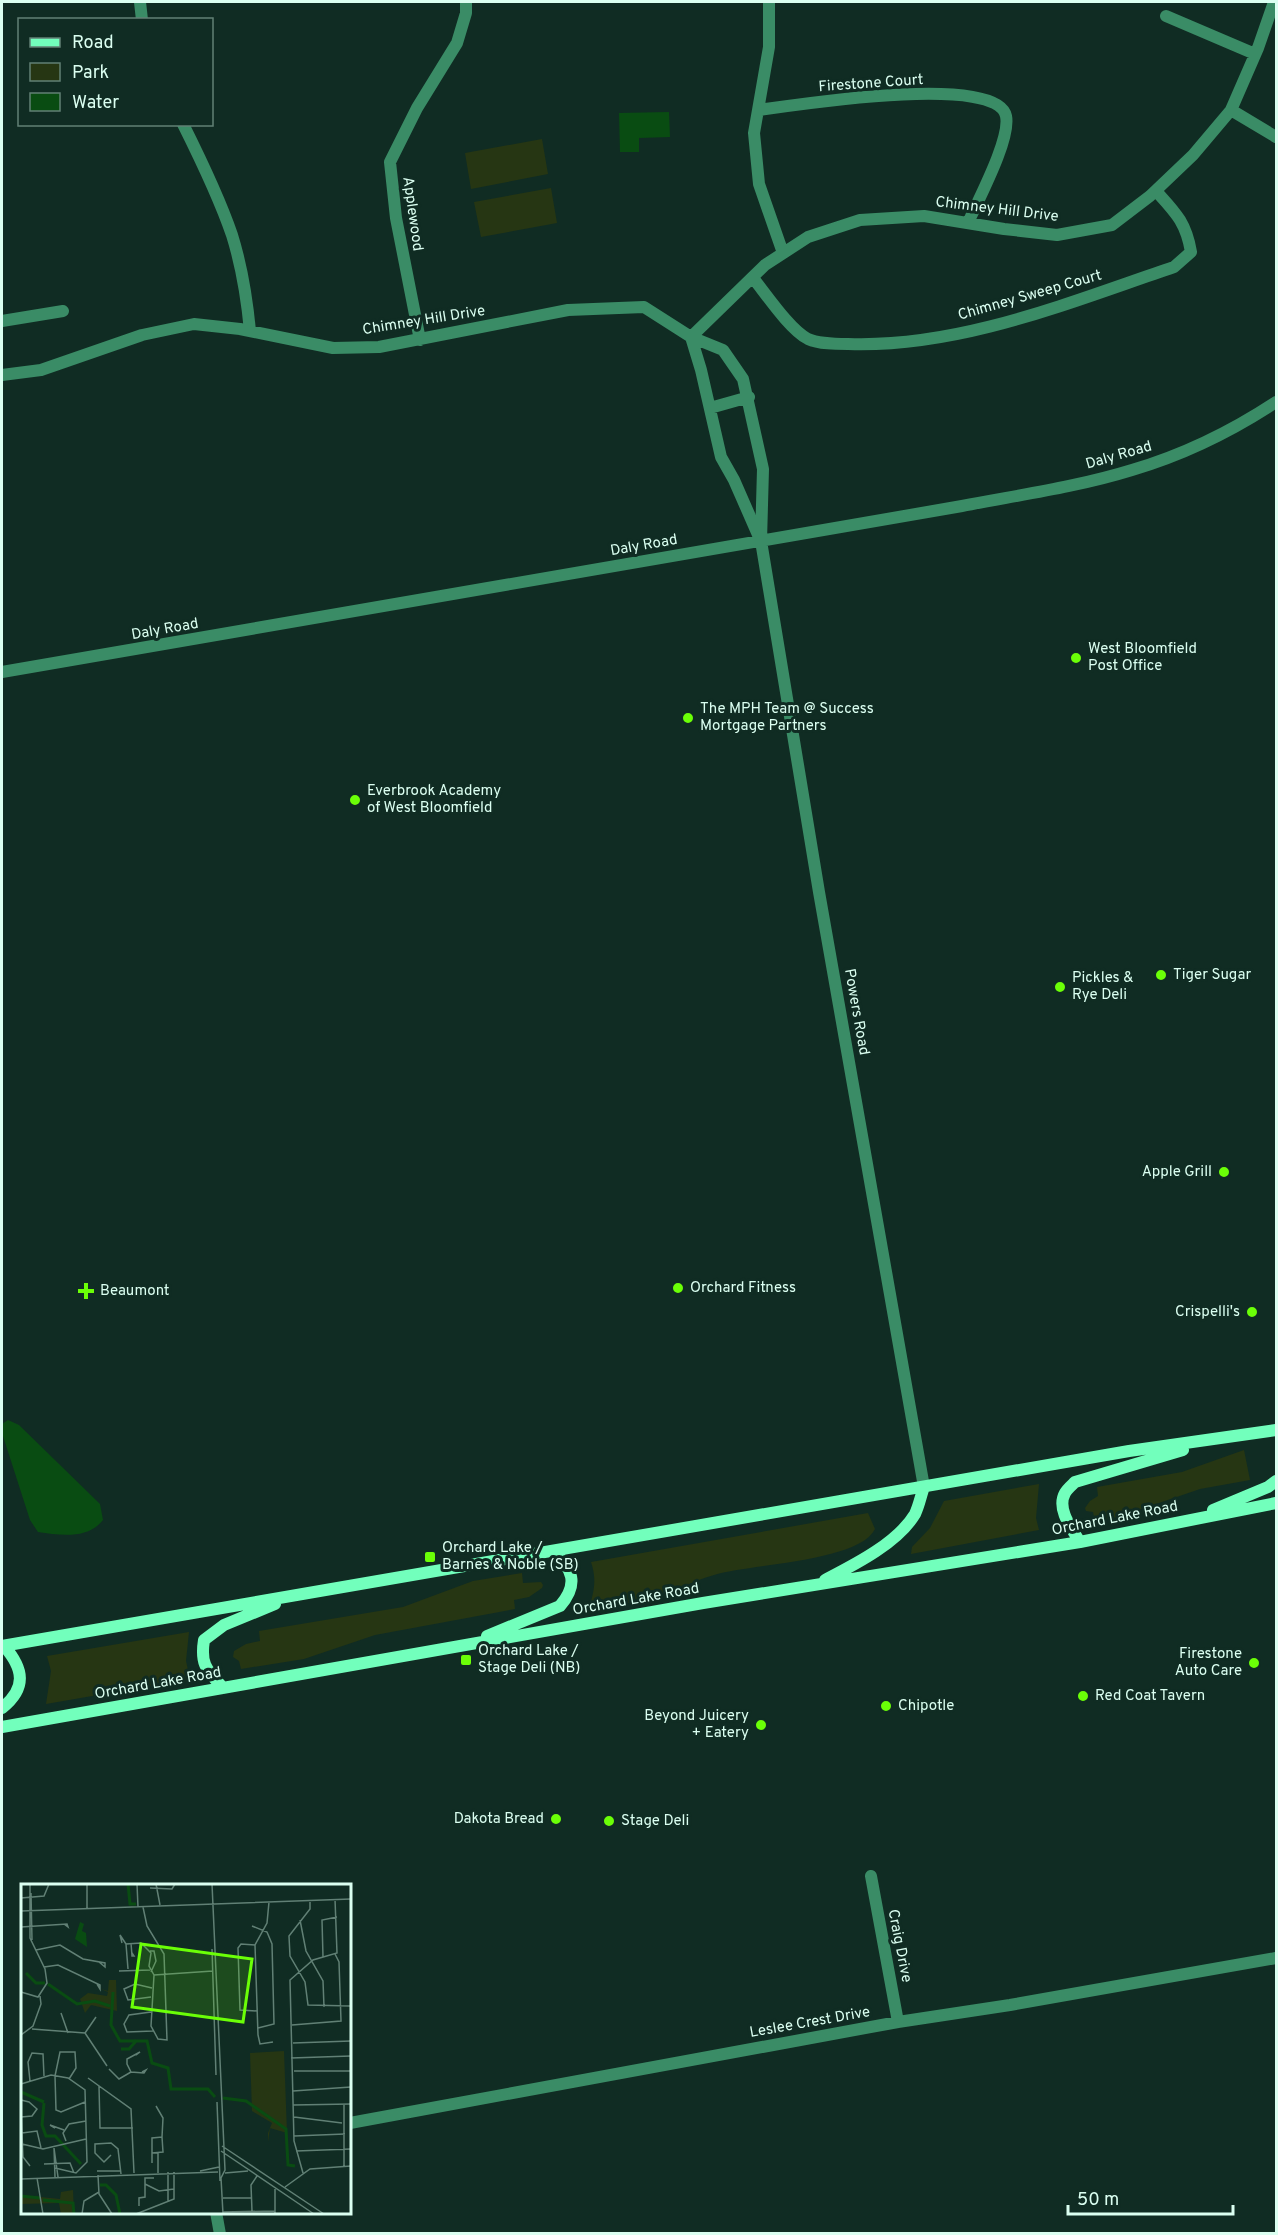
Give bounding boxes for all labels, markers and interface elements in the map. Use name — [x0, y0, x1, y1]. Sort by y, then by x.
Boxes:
legend — [18, 18, 213, 126]
text: Road — [72, 32, 114, 55]
text: Park — [72, 62, 109, 85]
street label: Firestone Court — [818, 71, 924, 97]
text: Water — [72, 92, 119, 115]
street label: Applewood — [397, 175, 427, 253]
street label: Chimney Hill Drive — [934, 193, 1060, 227]
street label: Chimney Sweep Court — [956, 266, 1104, 326]
street label: Chimney Hill Drive — [361, 302, 487, 340]
street label: Daly Road — [1084, 438, 1154, 474]
street label: Daly Road — [609, 531, 679, 561]
street label: Daly Road — [130, 615, 200, 645]
place label: West Bloomfield Post Office — [1088, 640, 1197, 676]
marker: West Bloomfield Post Office — [1069, 651, 1083, 665]
place label: The MPH Team @ Success Mortgage Partners — [700, 700, 874, 736]
marker: The MPH Team @ Success Mortgage Partners — [681, 711, 695, 725]
place label: Everbrook Academy of West Bloomfield — [367, 782, 501, 818]
marker: Everbrook Academy of West Bloomfield — [348, 793, 362, 807]
place label: Tiger Sugar — [1173, 966, 1251, 985]
street label: Powers Road — [839, 967, 873, 1057]
marker: Tiger Sugar — [1154, 968, 1168, 982]
place label: Pickles & Rye Deli — [1072, 969, 1133, 1005]
marker: Pickles & Rye Deli — [1053, 980, 1067, 994]
place label: Apple Grill — [1142, 1163, 1212, 1182]
marker: Apple Grill — [1217, 1165, 1231, 1179]
place label: Orchard Fitness — [690, 1279, 796, 1298]
marker: Orchard Fitness — [671, 1281, 685, 1295]
marker: Beaumont — [77, 1282, 95, 1300]
place label: Beaumont — [100, 1282, 170, 1301]
place label: Crispelli's — [1175, 1303, 1240, 1322]
marker: Crispelli's — [1245, 1305, 1259, 1319]
street label: Orchard Lake Road — [1050, 1497, 1180, 1541]
place label: Orchard Lake / Barnes & Noble (SB) — [442, 1539, 579, 1575]
marker: Orchard Lake / Barnes & Noble (SB) — [423, 1550, 437, 1564]
street label: Orchard Lake Road — [571, 1580, 701, 1620]
place label: Orchard Lake / Stage Deli (NB) — [478, 1642, 580, 1678]
place label: Firestone Auto Care — [1175, 1645, 1242, 1681]
marker: Orchard Lake / Stage Deli (NB) — [459, 1653, 473, 1667]
marker: Firestone Auto Care — [1247, 1656, 1261, 1670]
street label: Orchard Lake Road — [93, 1664, 223, 1704]
place label: Red Coat Tavern — [1095, 1687, 1205, 1706]
marker: Red Coat Tavern — [1076, 1689, 1090, 1703]
place label: Chipotle — [898, 1697, 954, 1716]
marker: Chipotle — [879, 1699, 893, 1713]
place label: Beyond Juicery + Eatery — [644, 1707, 749, 1743]
marker: Beyond Juicery + Eatery — [754, 1718, 768, 1732]
place label: Dakota Bread — [454, 1810, 544, 1829]
marker: Dakota Bread — [549, 1812, 563, 1826]
place label: Stage Deli — [621, 1812, 689, 1831]
marker: Stage Deli — [602, 1814, 616, 1828]
inset map — [21, 1884, 351, 2214]
street label: Craig Drive — [883, 1908, 915, 1984]
street label: Leslee Crest Drive — [748, 2003, 872, 2043]
scale bar — [1068, 2178, 1233, 2216]
text: 50 m — [1077, 2189, 1119, 2212]

